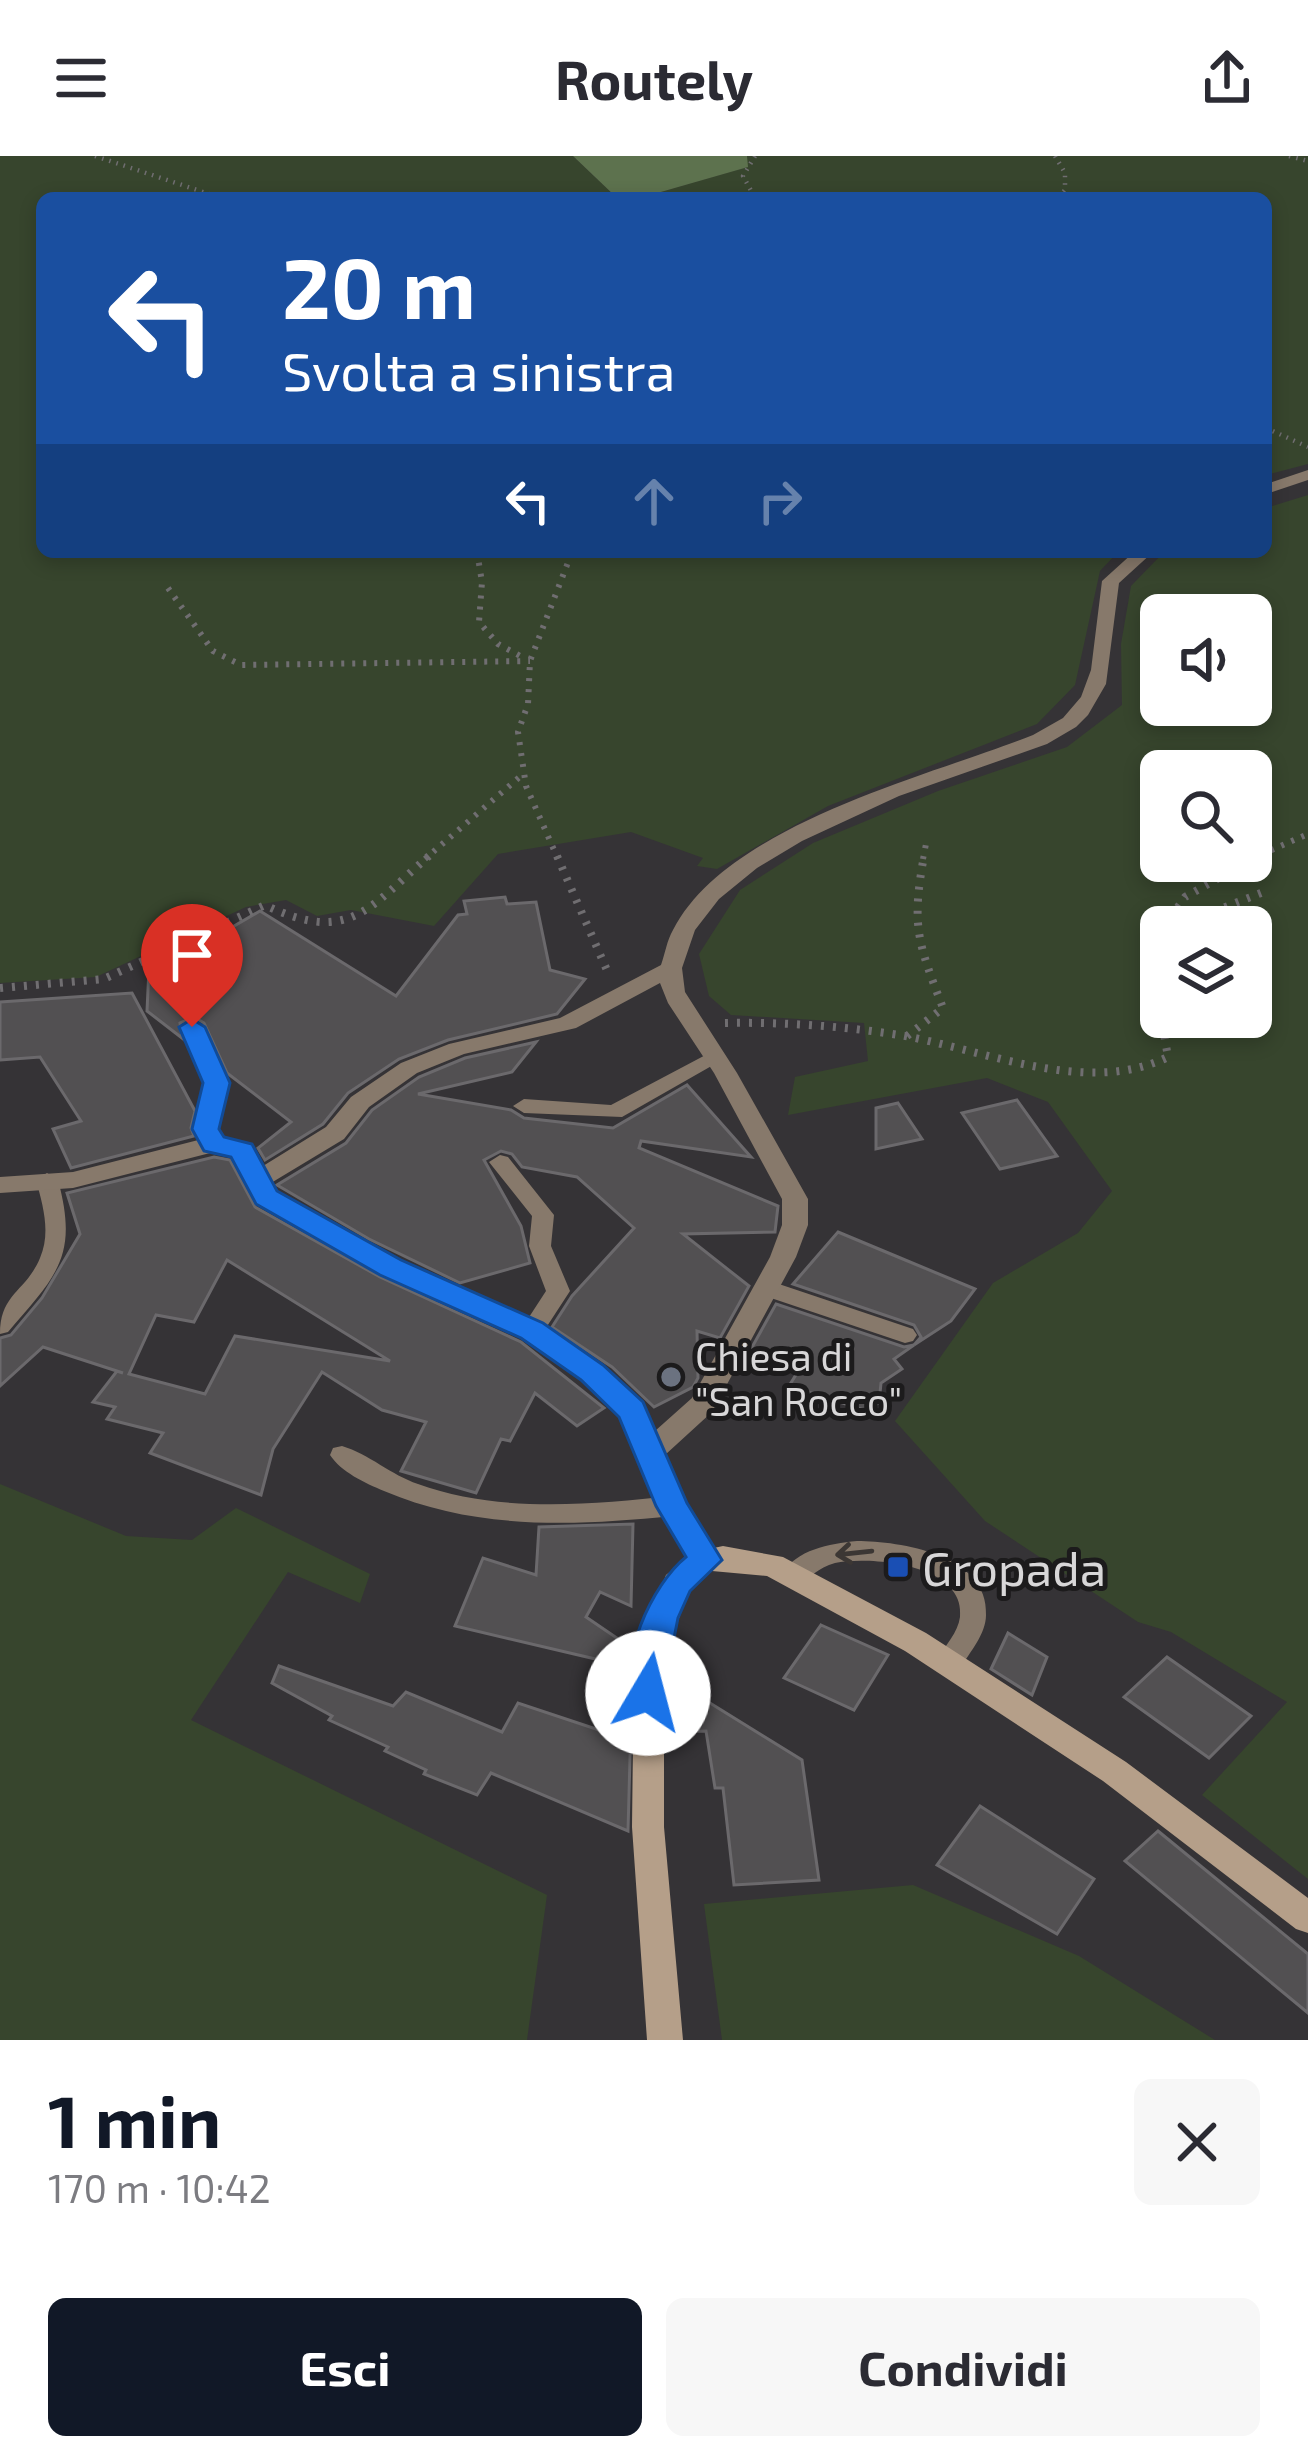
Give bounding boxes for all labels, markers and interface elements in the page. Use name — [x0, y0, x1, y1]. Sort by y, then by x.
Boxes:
icon: menu — [48, 45, 114, 111]
icon: share — [1194, 45, 1260, 111]
text: Routely — [555, 46, 753, 111]
text: 20 m — [282, 235, 476, 336]
icon: left — [84, 240, 240, 396]
text: Svolta a sinistra — [282, 337, 675, 402]
icon: left — [495, 468, 561, 534]
icon: ahead — [621, 468, 687, 534]
icon: right — [747, 468, 813, 534]
map controls — [1140, 594, 1272, 1038]
button: sound — [1140, 594, 1272, 726]
button: search — [1140, 750, 1272, 882]
pin — [141, 904, 243, 1027]
button: layers — [1140, 906, 1272, 1038]
icon: arrive — [159, 922, 225, 988]
place label: Chiesa di "San Rocco" — [695, 1332, 902, 1424]
marker: Chiesa di "San Rocco" — [658, 1364, 684, 1390]
place label: Gropada — [922, 1538, 1106, 1596]
one-way arrow — [835, 1542, 874, 1565]
marker: Gropada — [885, 1554, 911, 1580]
position arrow — [585, 1630, 711, 1756]
text: 1 min — [48, 2076, 221, 2162]
button: close — [1134, 2079, 1260, 2205]
text: 170 m · 10:42 — [48, 2164, 271, 2211]
button: Esci — [48, 2298, 642, 2436]
button: Condividi — [666, 2298, 1260, 2436]

